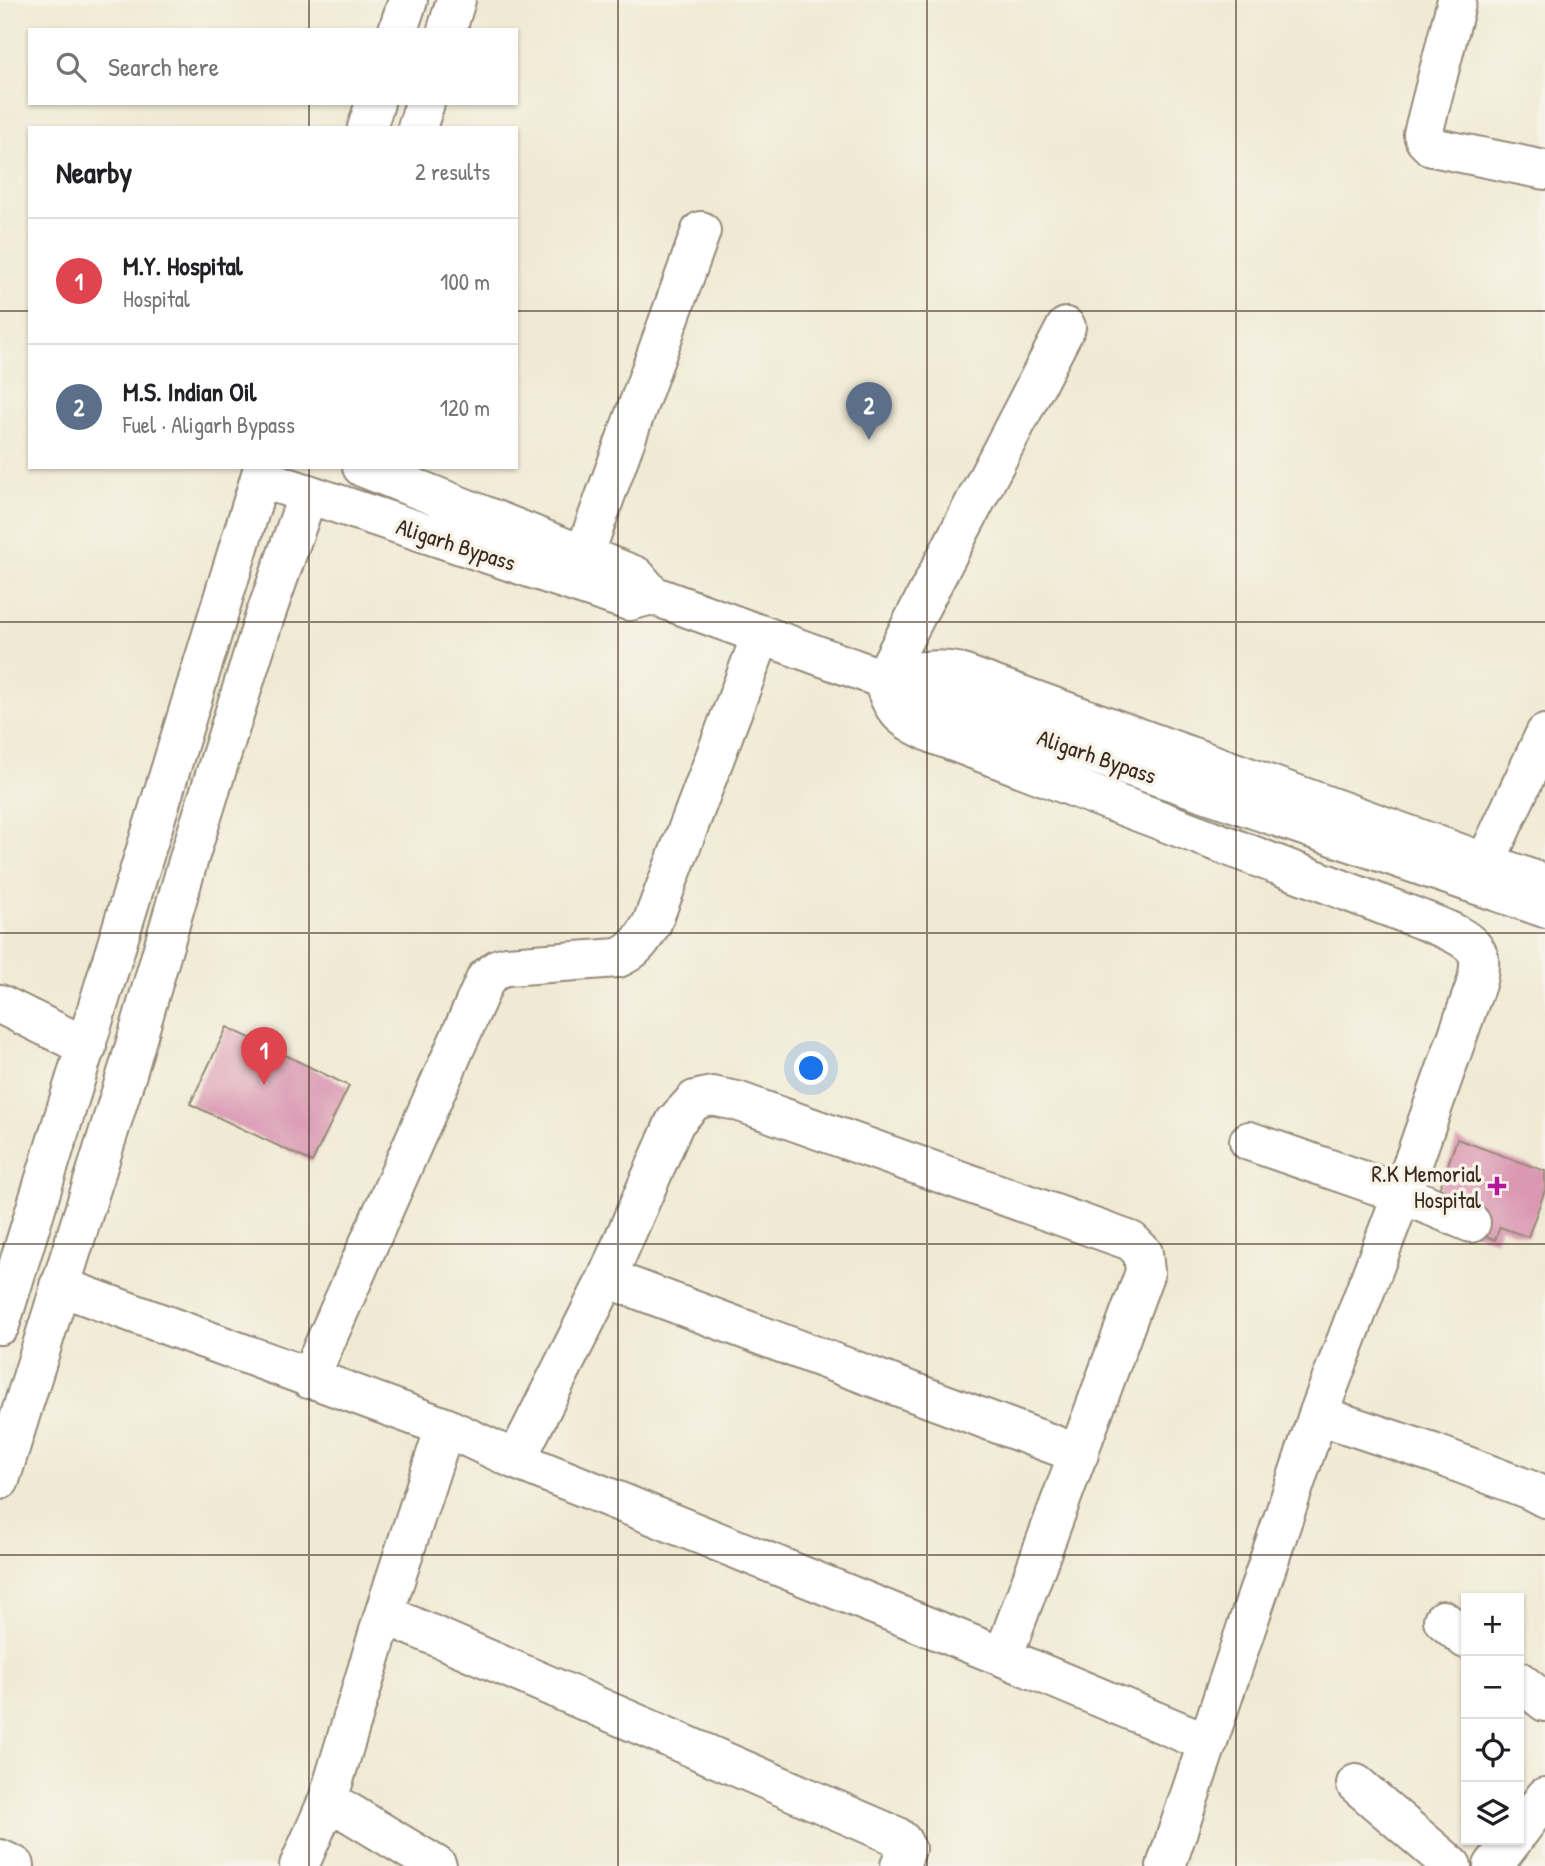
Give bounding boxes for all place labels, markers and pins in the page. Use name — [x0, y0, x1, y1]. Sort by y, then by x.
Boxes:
pin: 2 — [846, 382, 892, 440]
pin: 1 — [241, 1027, 287, 1085]
place label: R.K Memorial Hospital — [1371, 1158, 1482, 1215]
marker: R.K Memorial Hospital — [1487, 1176, 1507, 1196]

